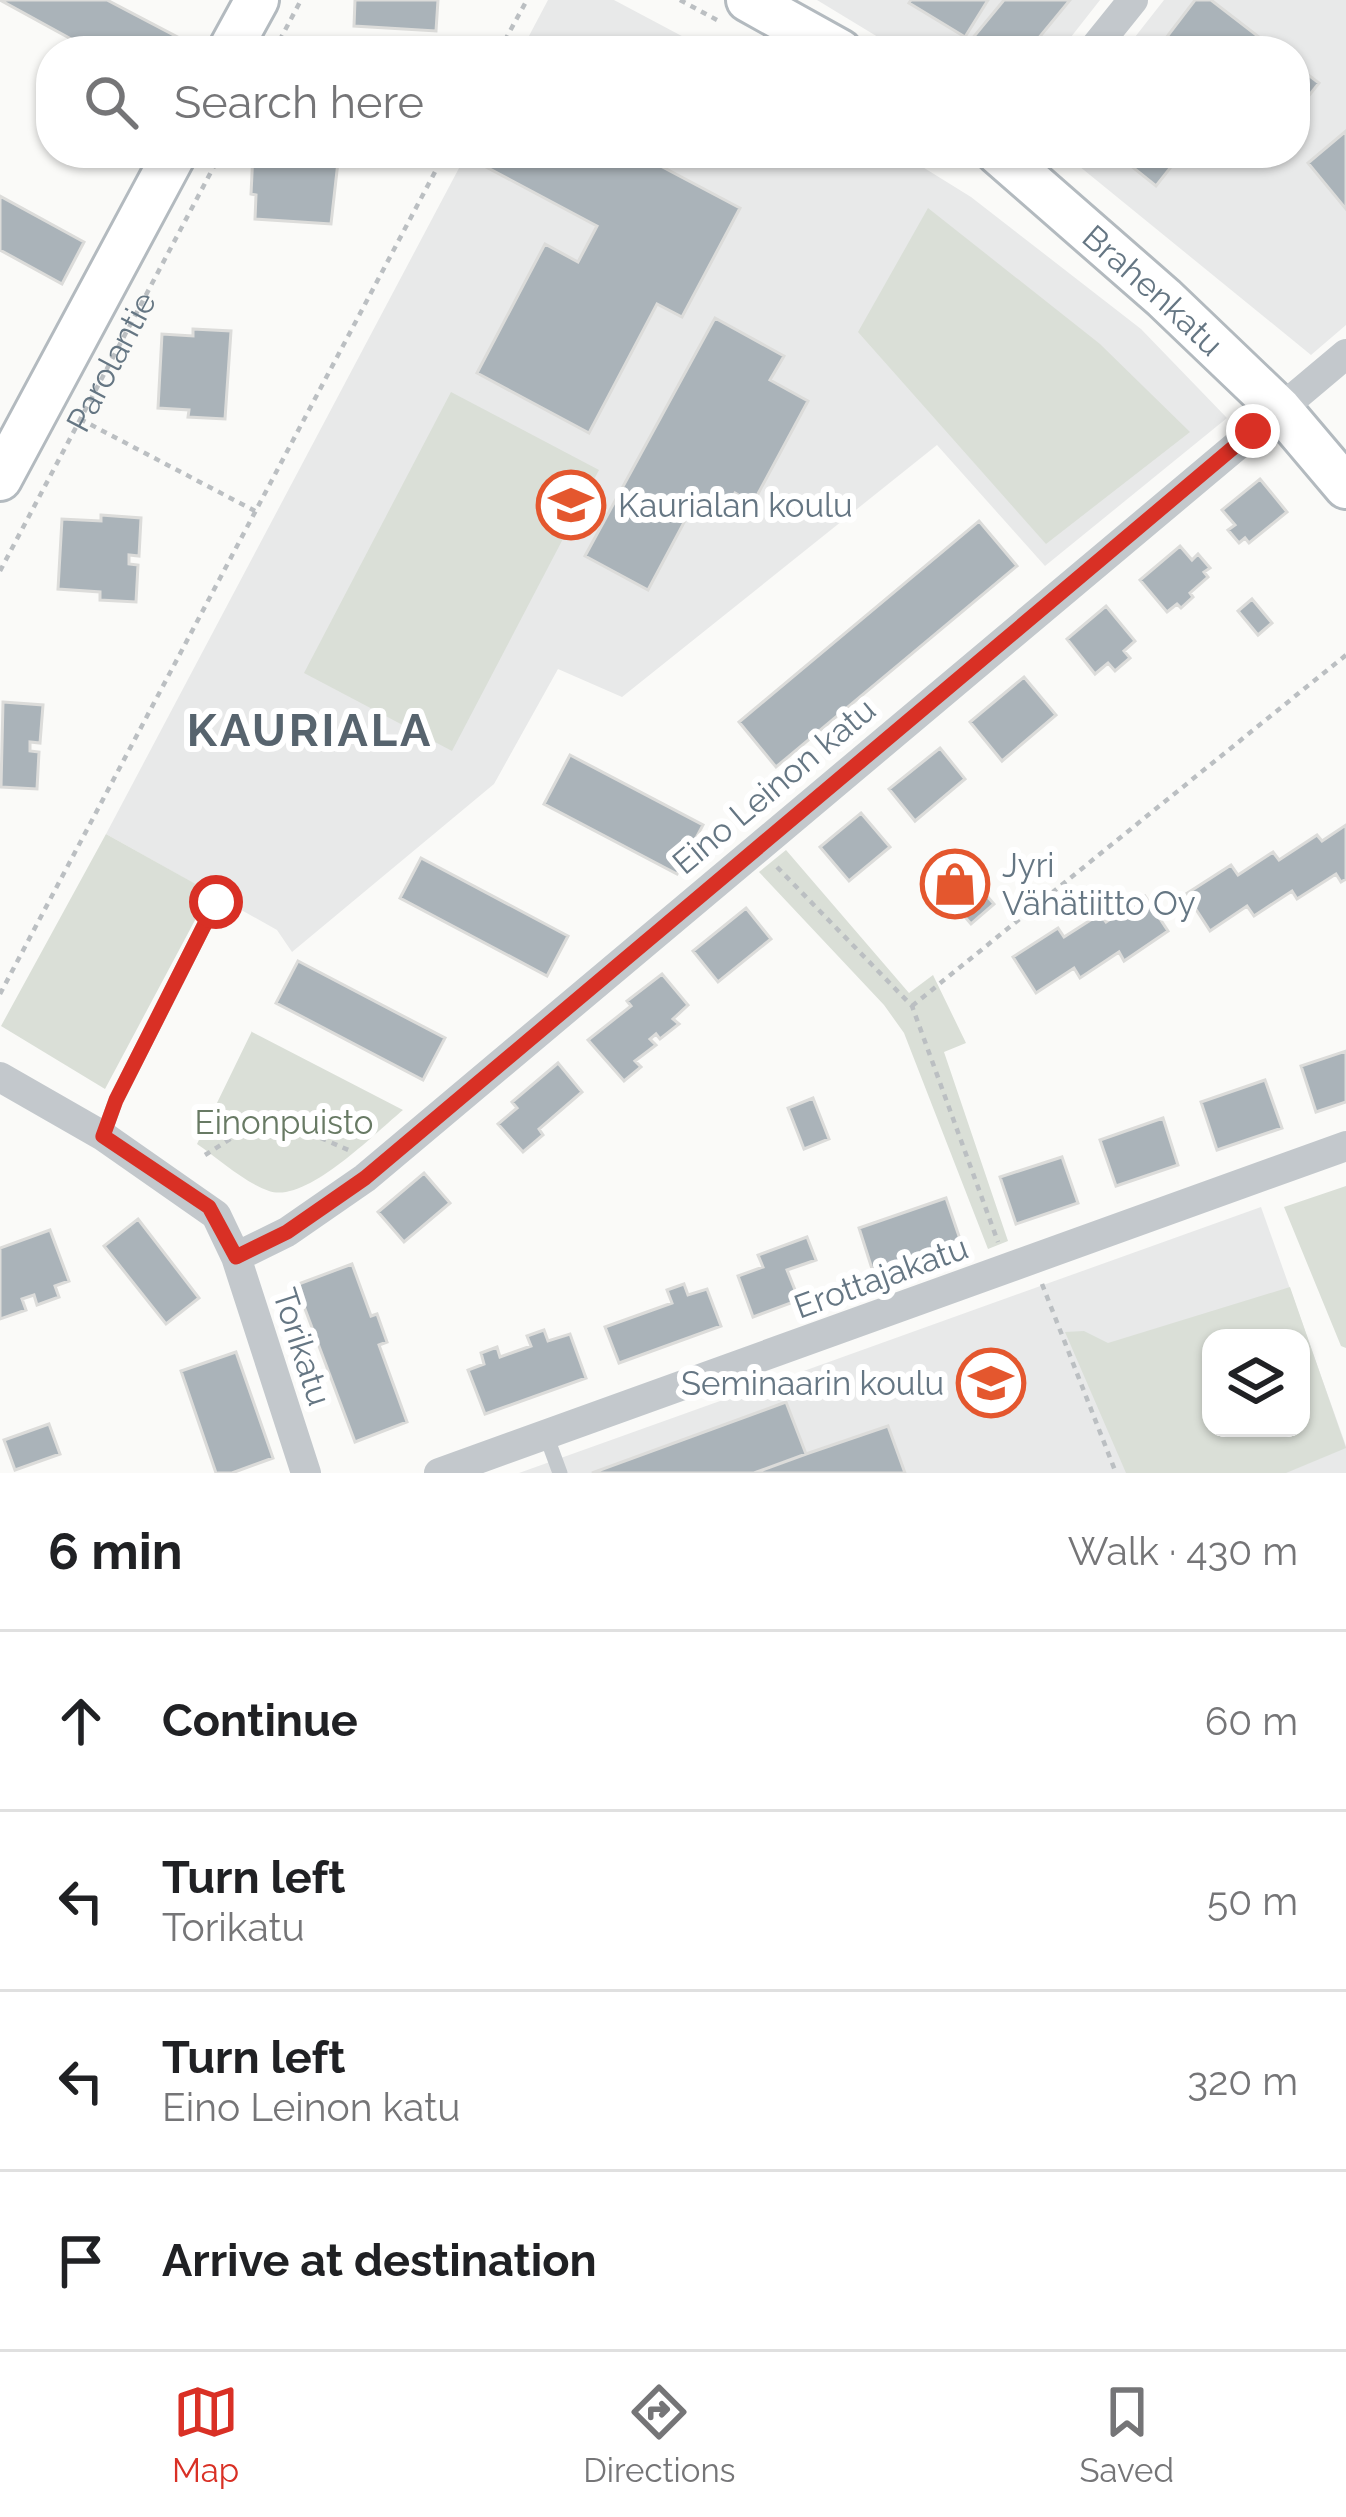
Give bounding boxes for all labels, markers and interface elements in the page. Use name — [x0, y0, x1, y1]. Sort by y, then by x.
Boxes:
search box — [36, 36, 1310, 168]
icon: search — [78, 69, 144, 135]
text: Search here — [174, 76, 424, 129]
street label: Brahenkatu — [1075, 217, 1231, 363]
street label: Parolantie — [58, 285, 164, 438]
route end — [1226, 404, 1280, 458]
school or university icon: Kaurialan koulu — [536, 470, 606, 540]
place label: Kaurialan koulu — [618, 486, 853, 525]
street label: Eino Leinon katu — [665, 690, 883, 882]
district label: KAURIALA — [187, 704, 433, 757]
place label: Jyri Vähätiitto Oy — [1002, 846, 1196, 923]
shop icon: Jyri Vähätiitto Oy — [920, 849, 990, 919]
route start — [189, 875, 243, 929]
park label: Einonpuisto — [195, 1103, 373, 1142]
street label: Erottajakatu — [789, 1228, 973, 1326]
street label: Torikatu — [265, 1284, 339, 1410]
map controls — [1202, 1329, 1310, 1437]
button: layers — [1202, 1329, 1310, 1437]
school or university icon: Seminaarin koulu — [956, 1348, 1026, 1418]
place label: Seminaarin koulu — [681, 1364, 944, 1403]
text: 6 min — [48, 1521, 183, 1581]
text: Walk · 430 m — [1068, 1528, 1298, 1574]
icon: ahead — [48, 1688, 114, 1754]
text: Continue — [162, 1694, 358, 1747]
text: 60 m — [1205, 1698, 1298, 1744]
text: Turn left — [162, 1851, 345, 1904]
icon: left — [48, 1868, 114, 1934]
text: 50 m — [1207, 1878, 1298, 1924]
text: Torikatu — [162, 1904, 305, 1950]
text: Turn left — [162, 2031, 345, 2084]
icon: left — [48, 2048, 114, 2114]
text: 320 m — [1187, 2058, 1298, 2104]
text: Eino Leinon katu — [162, 2084, 460, 2130]
icon: arrive — [48, 2228, 114, 2294]
text: Arrive at destination — [162, 2234, 597, 2287]
tab: Map — [172, 2379, 239, 2490]
tab: Directions — [583, 2379, 736, 2490]
tab: Saved — [1080, 2379, 1174, 2490]

